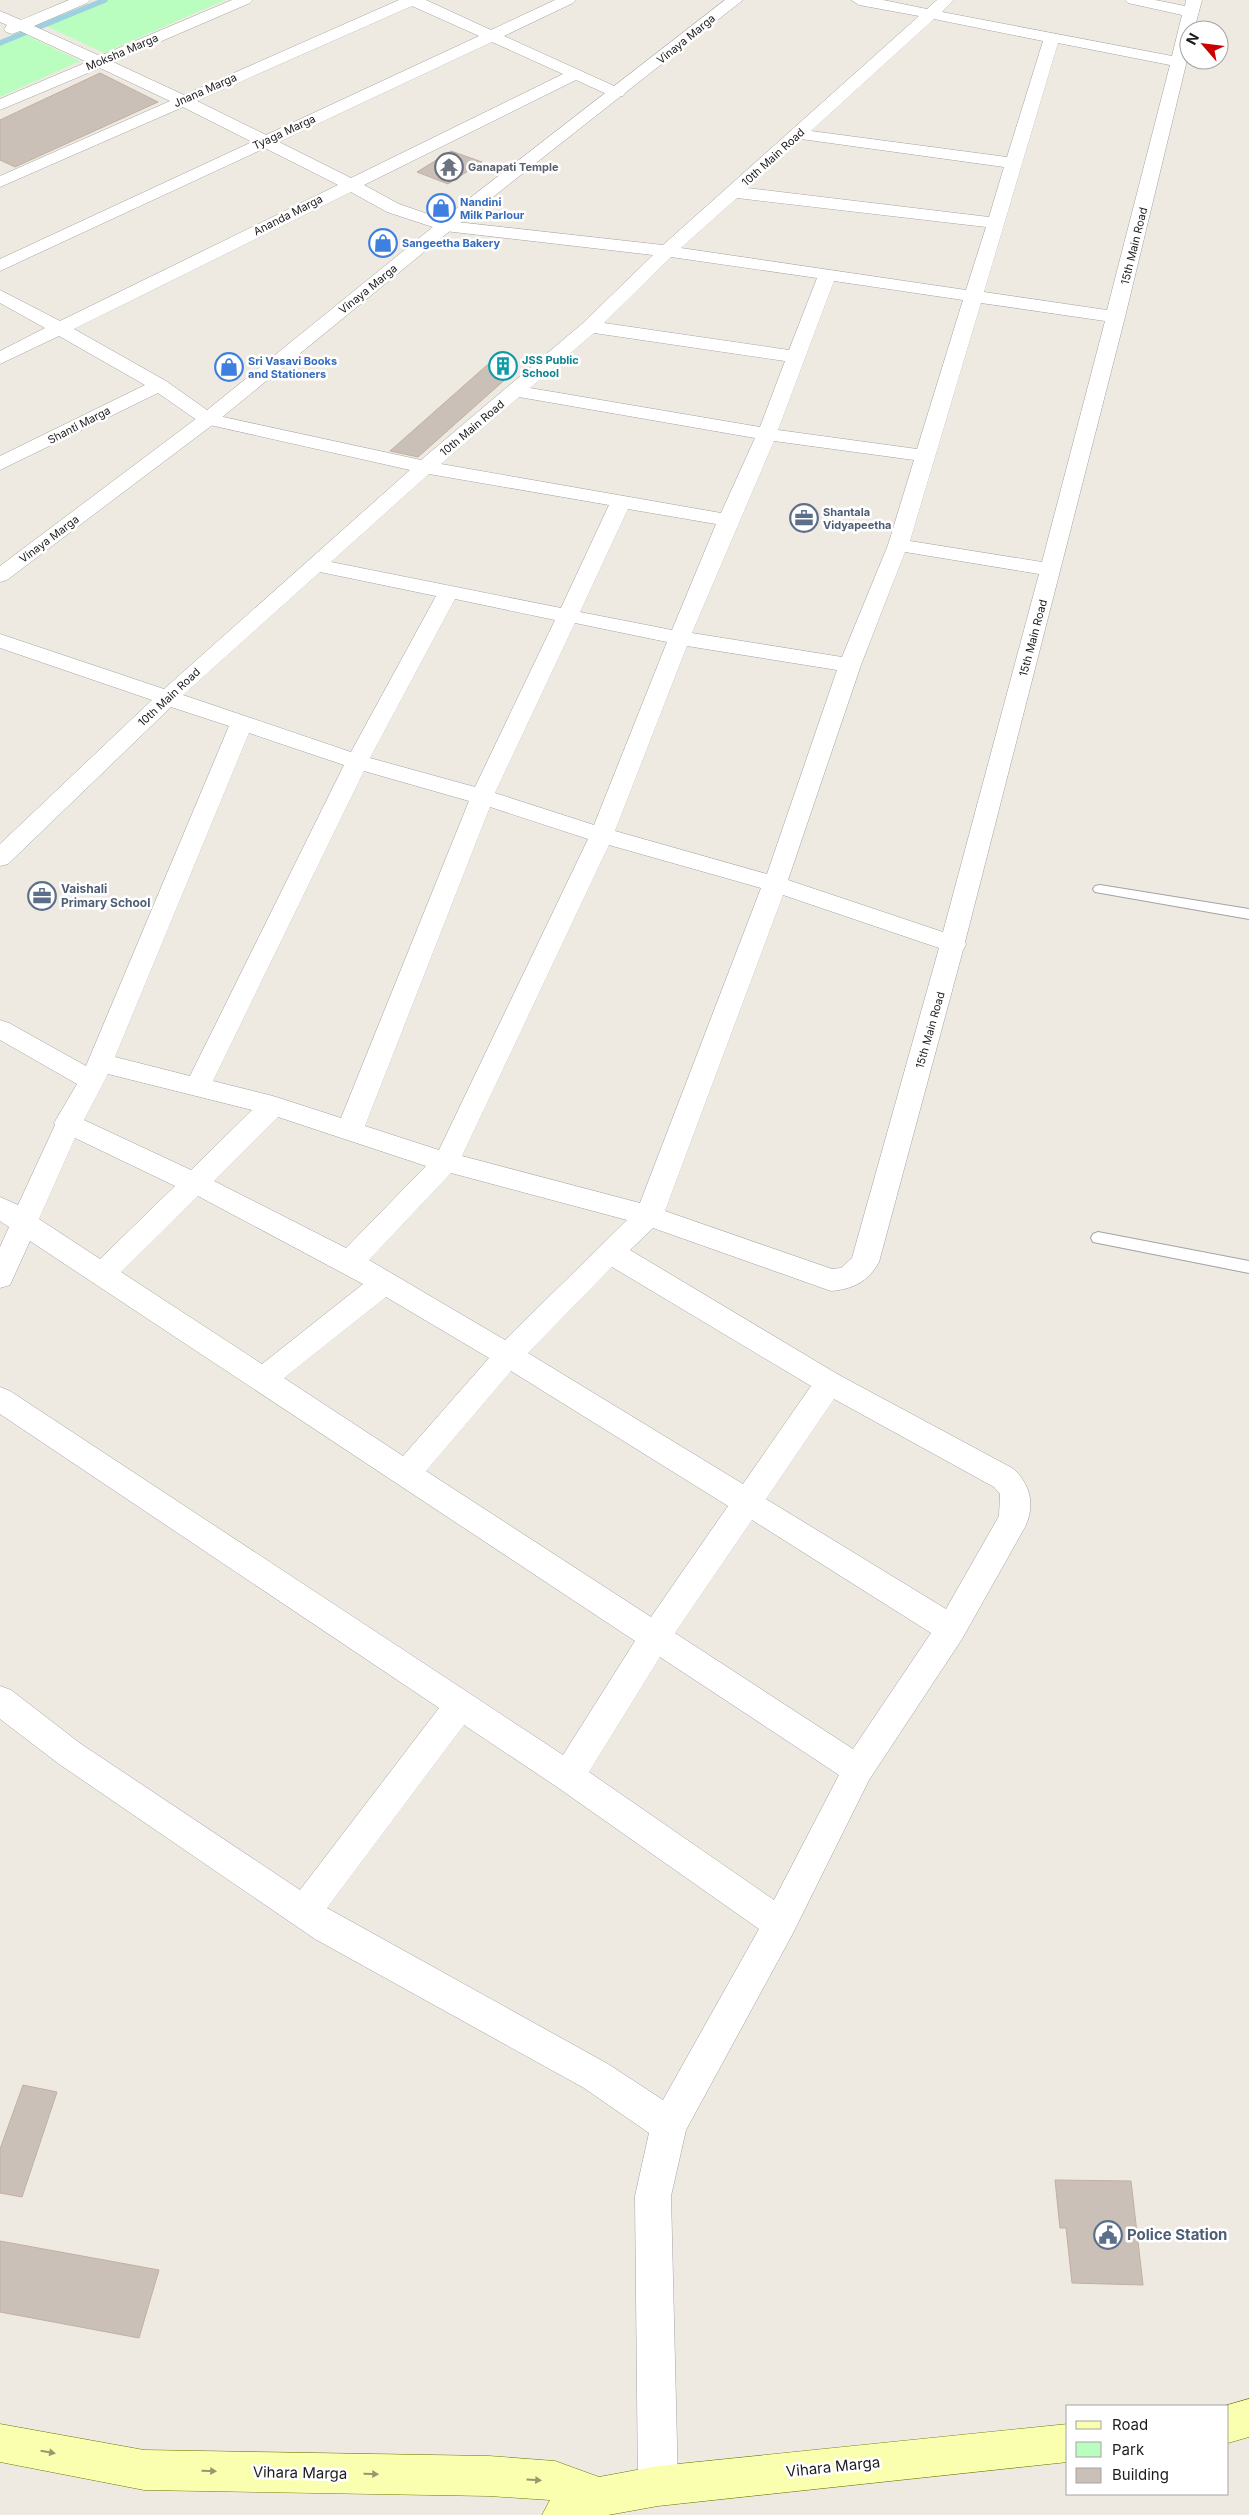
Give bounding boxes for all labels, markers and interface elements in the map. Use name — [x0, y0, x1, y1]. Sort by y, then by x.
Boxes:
street label: Vinaya Marga — [654, 11, 718, 67]
north arrow — [1179, 20, 1229, 70]
street label: Moksha Marga — [84, 30, 160, 74]
text: N — [1182, 30, 1202, 47]
street label: Jnana Marga — [171, 70, 239, 110]
street label: Tyaga Marga — [250, 111, 318, 153]
street label: 10th Main Road — [739, 125, 807, 189]
temple icon: Ganapati Temple — [434, 152, 464, 182]
place label: Ganapati Temple — [468, 160, 559, 174]
street label: Ananda Marga — [251, 192, 325, 238]
shop icon: Nandini Milk Parlour — [426, 193, 456, 223]
place label: Nandini Milk Parlour — [460, 195, 525, 222]
street label: 15th Main Road — [1118, 206, 1150, 286]
shop icon: Sangeetha Bakery — [368, 228, 398, 258]
place label: Sangeetha Bakery — [402, 236, 500, 250]
street label: Vinaya Marga — [336, 261, 400, 317]
building icon: JSS Public School — [488, 351, 518, 381]
shop icon: Sri Vasavi Books and Stationers — [214, 352, 244, 382]
place label: JSS Public School — [522, 353, 579, 380]
place label: Sri Vasavi Books and Stationers — [248, 354, 337, 381]
street label: 10th Main Road — [437, 397, 507, 459]
street label: Shanti Marga — [45, 403, 113, 447]
office icon: Shantala Vidyapeetha — [789, 503, 819, 533]
place label: Shantala Vidyapeetha — [823, 505, 891, 532]
street label: Vinaya Marga — [16, 512, 82, 566]
street label: 15th Main Road — [1016, 598, 1050, 678]
street label: 10th Main Road — [135, 665, 203, 729]
office icon: Vaishali Primary School — [27, 881, 57, 911]
place label: Vaishali Primary School — [61, 881, 150, 910]
street label: 15th Main Road — [912, 990, 948, 1070]
public building icon: Police Station — [1093, 2220, 1123, 2250]
place label: Police Station — [1127, 2225, 1227, 2244]
legend — [1066, 2405, 1229, 2495]
text: Road — [1112, 2415, 1148, 2434]
text: Park — [1112, 2440, 1145, 2459]
one-way arrow — [40, 2448, 56, 2456]
street label: Vihara Marga — [785, 2452, 881, 2481]
street label: Vihara Marga — [253, 2462, 347, 2483]
text: Building — [1112, 2465, 1169, 2484]
one-way arrow — [201, 2467, 217, 2475]
one-way arrow — [364, 2470, 380, 2478]
one-way arrow — [526, 2476, 542, 2484]

